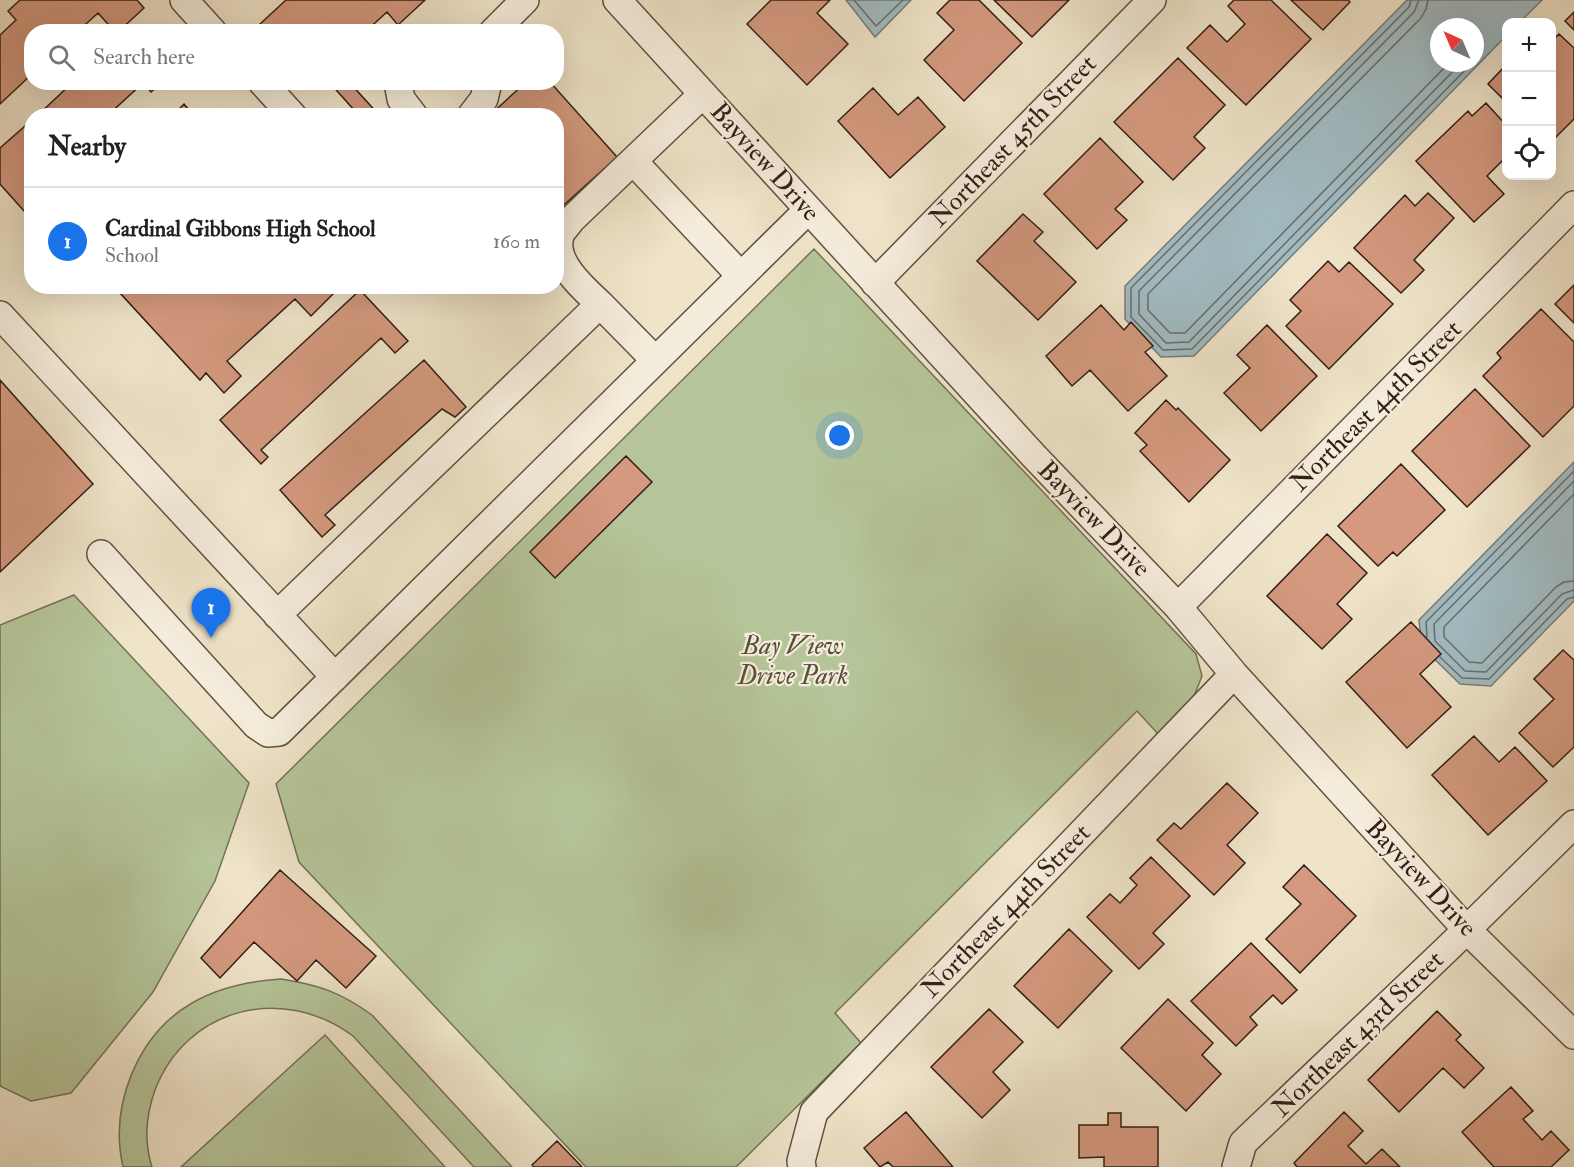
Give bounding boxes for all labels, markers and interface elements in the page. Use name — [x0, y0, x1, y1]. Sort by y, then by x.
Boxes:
north arrow — [1430, 18, 1484, 72]
map controls — [1502, 18, 1556, 180]
button: + — [1502, 18, 1556, 72]
search box — [24, 24, 564, 90]
icon: search — [45, 41, 78, 74]
text: Search here — [93, 43, 195, 71]
street label: Northeast 45th Street — [923, 48, 1103, 234]
button: − — [1502, 72, 1556, 126]
street label: Bayview Drive — [703, 96, 827, 228]
button: locate — [1502, 126, 1556, 180]
text: Nearby — [48, 131, 126, 163]
text: Cardinal Gibbons High School — [105, 215, 376, 243]
text: 1 — [64, 229, 71, 254]
text: 160 m — [493, 229, 540, 254]
text: School — [105, 243, 159, 268]
street label: Northeast 44th Street — [1284, 314, 1468, 498]
your location — [825, 421, 854, 450]
street label: Bayview Drive — [1031, 454, 1157, 584]
pin: 1 — [192, 588, 230, 638]
park label: Bay View Drive Park — [737, 630, 848, 692]
street label: Bayview Drive — [1359, 813, 1484, 943]
street label: Northeast 44th Street — [915, 817, 1097, 1005]
street label: Northeast 43rd Street — [1266, 944, 1450, 1124]

